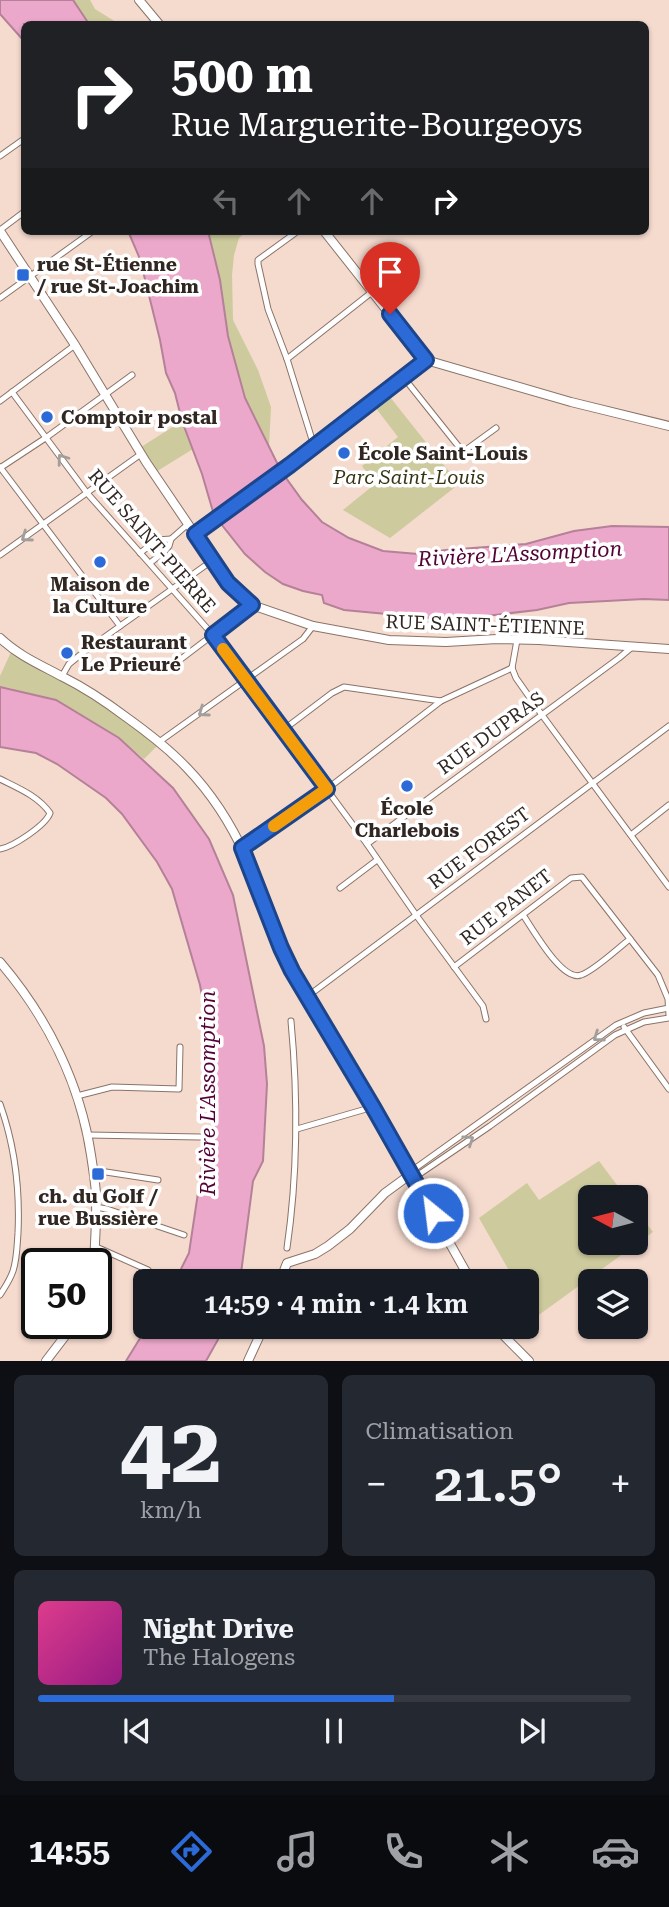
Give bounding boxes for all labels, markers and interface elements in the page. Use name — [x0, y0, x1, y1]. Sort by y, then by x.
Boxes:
text: 500 m — [171, 47, 313, 104]
icon: right — [56, 49, 147, 140]
text: Rue Marguerite-Bourgeoys — [171, 106, 583, 144]
icon: left — [207, 182, 245, 220]
icon: ahead — [280, 182, 318, 220]
icon: ahead — [353, 182, 391, 220]
icon: right — [426, 182, 464, 220]
pin — [360, 242, 420, 314]
place label: rue St-Étienne / rue St-Joachim — [36, 253, 200, 298]
icon: arrive — [371, 253, 409, 291]
marker: rue St-Étienne / rue St-Joachim — [15, 267, 31, 283]
place label: Comptoir postal — [61, 406, 217, 429]
marker: Comptoir postal — [39, 409, 55, 425]
place label: École Saint-Louis — [358, 442, 528, 465]
marker: École Saint-Louis — [336, 445, 352, 461]
one-way arrow — [58, 454, 70, 466]
street label: RUE SAINT-PIERRE — [83, 465, 221, 617]
park label: Parc Saint-Louis — [332, 466, 485, 489]
one-way arrow — [21, 529, 34, 541]
water label: Rivière L'Assomption — [416, 537, 623, 571]
marker: Maison de la Culture — [92, 554, 108, 570]
place label: Maison de la Culture — [50, 573, 150, 618]
street label: RUE SAINT-ÉTIENNE — [385, 610, 585, 640]
place label: Restaurant Le Prieuré — [81, 631, 187, 676]
marker: Restaurant Le Prieuré — [59, 645, 75, 661]
street label: RUE DUPRAS — [433, 687, 549, 779]
one-way arrow — [198, 703, 211, 716]
marker: École Charlebois — [399, 778, 415, 794]
place label: École Charlebois — [355, 797, 459, 842]
street label: RUE FOREST — [424, 802, 534, 894]
street label: RUE PANET — [456, 864, 556, 950]
water label: Rivière L'Assomption — [196, 990, 220, 1196]
one-way arrow — [593, 1029, 606, 1041]
one-way arrow — [461, 1136, 474, 1148]
marker: ch. du Golf / rue Bussière — [90, 1166, 106, 1182]
position arrow — [396, 1176, 470, 1250]
place label: ch. du Golf / rue Bussière — [38, 1185, 159, 1230]
north arrow — [578, 1185, 648, 1255]
map controls — [578, 1185, 648, 1339]
speed limit sign: 50 — [21, 1248, 112, 1339]
button: layers — [578, 1269, 648, 1339]
text: 14:59 · 4 min · 1.4 km — [204, 1289, 468, 1319]
text: 42 — [120, 1398, 222, 1504]
text: Climatisation — [366, 1418, 514, 1445]
text: 21.5° — [434, 1453, 562, 1514]
text: − — [366, 1462, 387, 1506]
text: + — [610, 1462, 631, 1506]
text: km/h — [140, 1497, 202, 1524]
text: Night Drive — [143, 1614, 294, 1644]
text: The Halogens — [143, 1644, 295, 1671]
icon: previous — [118, 1712, 156, 1750]
icon: pause — [315, 1712, 353, 1750]
icon: next — [513, 1712, 551, 1750]
icon: directions — [167, 1827, 216, 1876]
icon: music — [273, 1827, 322, 1876]
icon: phone — [379, 1827, 428, 1876]
icon: climate — [485, 1827, 534, 1876]
icon: car — [591, 1827, 640, 1876]
text: 14:55 — [29, 1832, 110, 1870]

